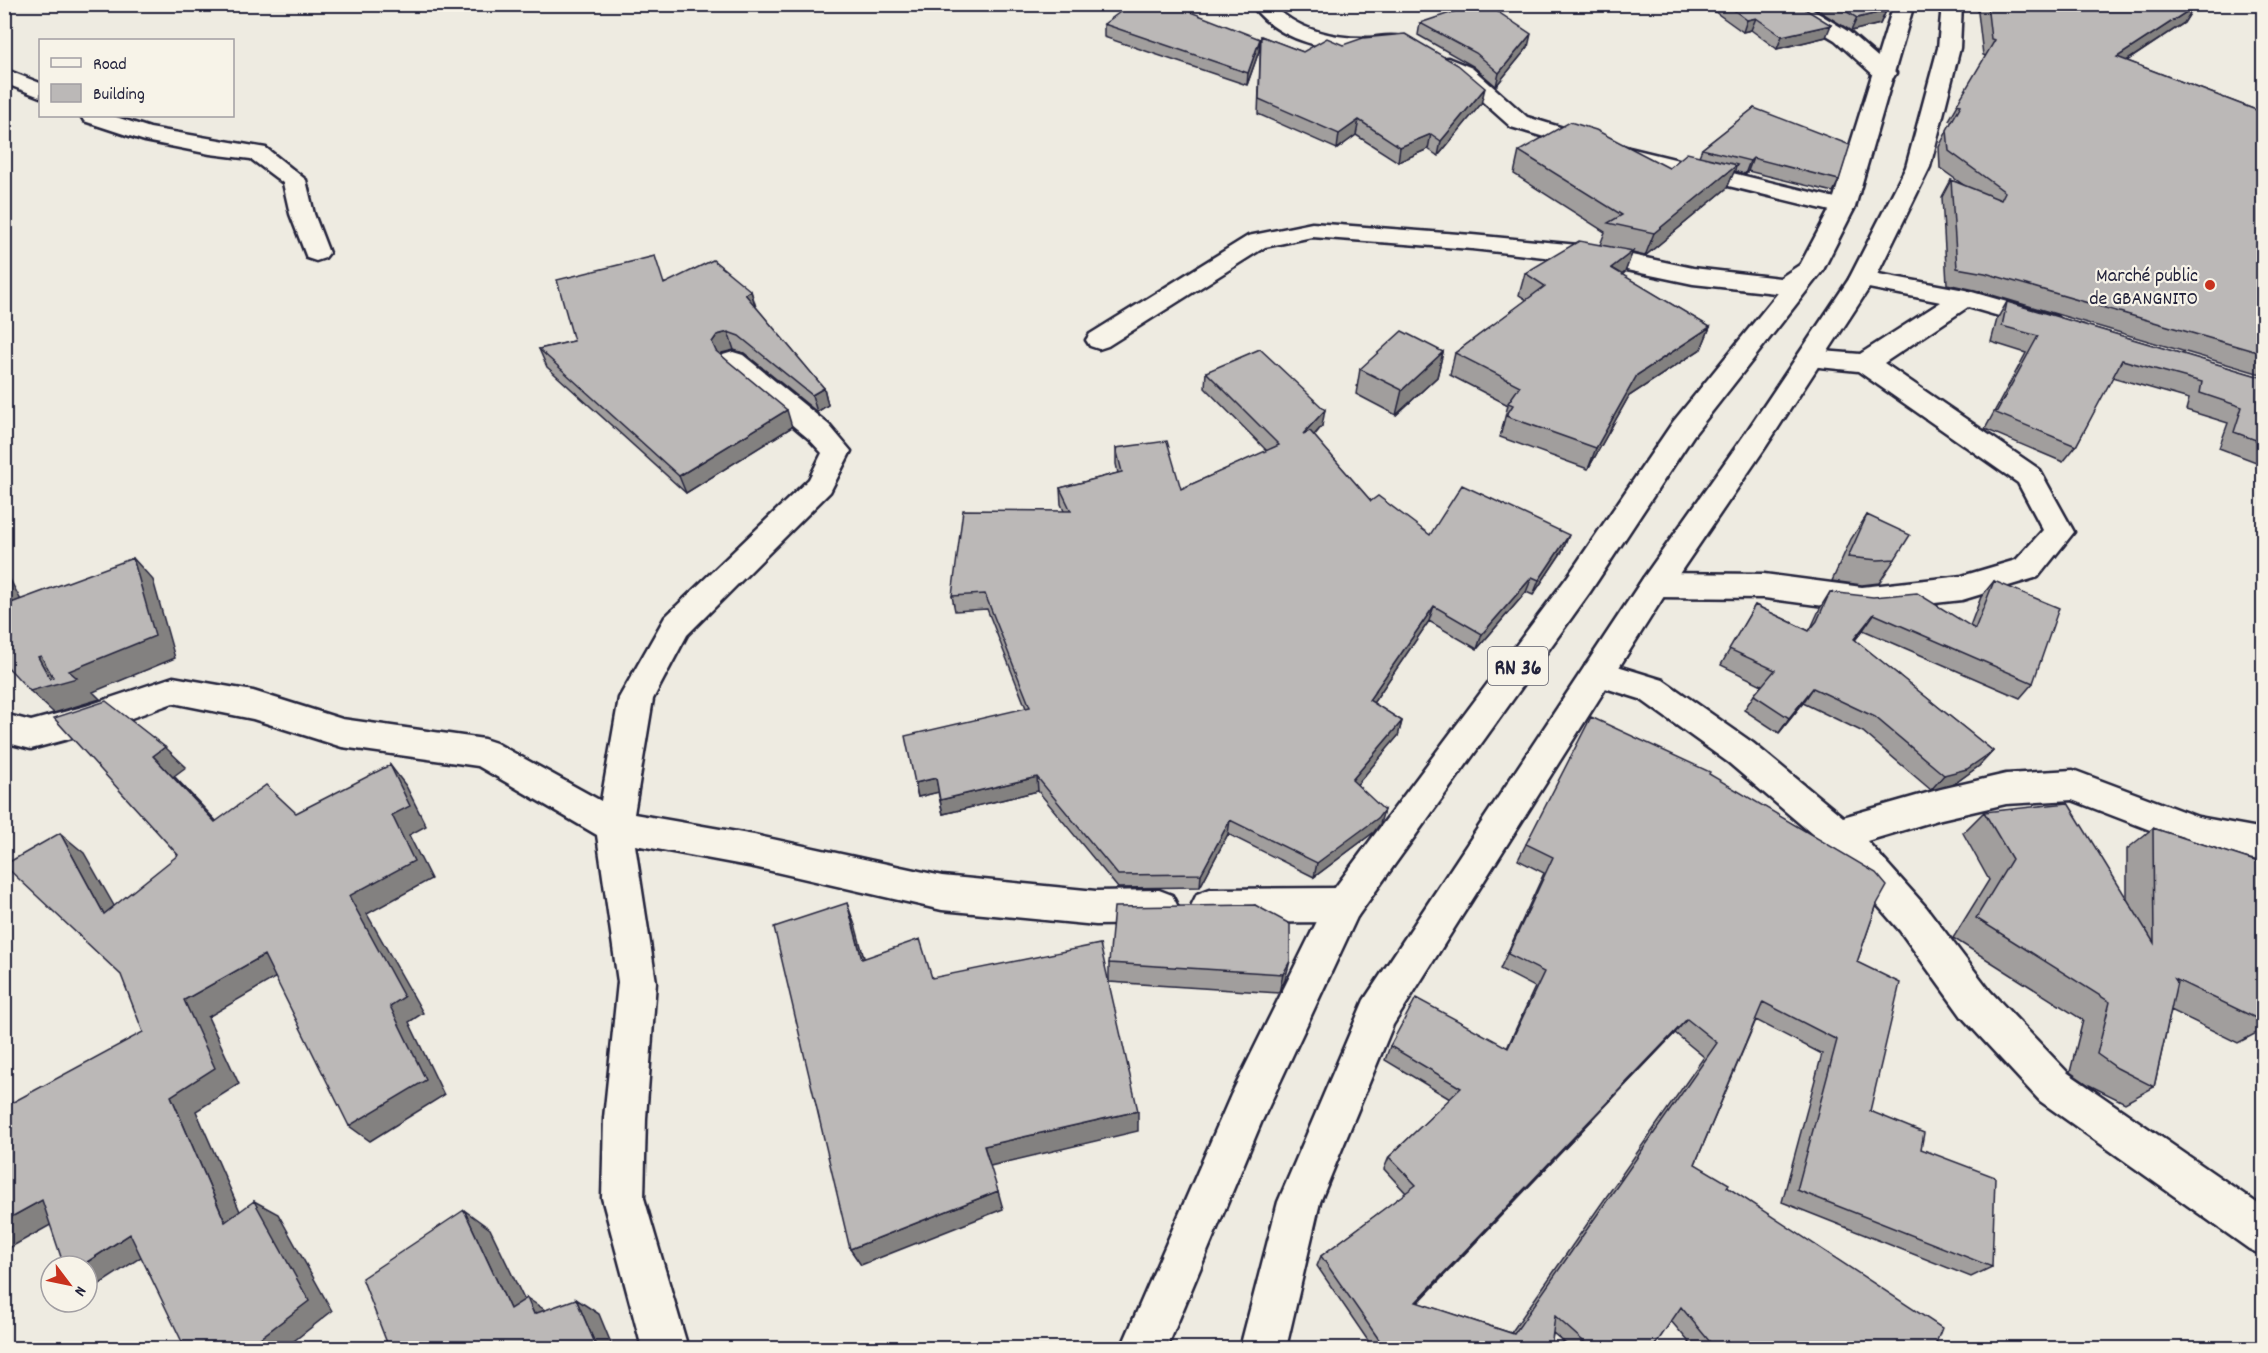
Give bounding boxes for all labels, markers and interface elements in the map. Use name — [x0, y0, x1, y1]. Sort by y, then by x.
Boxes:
legend — [39, 39, 234, 117]
text: Road — [93, 53, 127, 78]
text: Building — [93, 83, 145, 108]
place label: Marché public de GBANGNITO — [2089, 263, 2198, 314]
marker: Marché public de GBANGNITO — [2203, 278, 2217, 292]
road number: RN 36 — [1488, 647, 1548, 685]
north arrow — [39, 1254, 99, 1314]
text: N — [68, 1281, 91, 1300]

